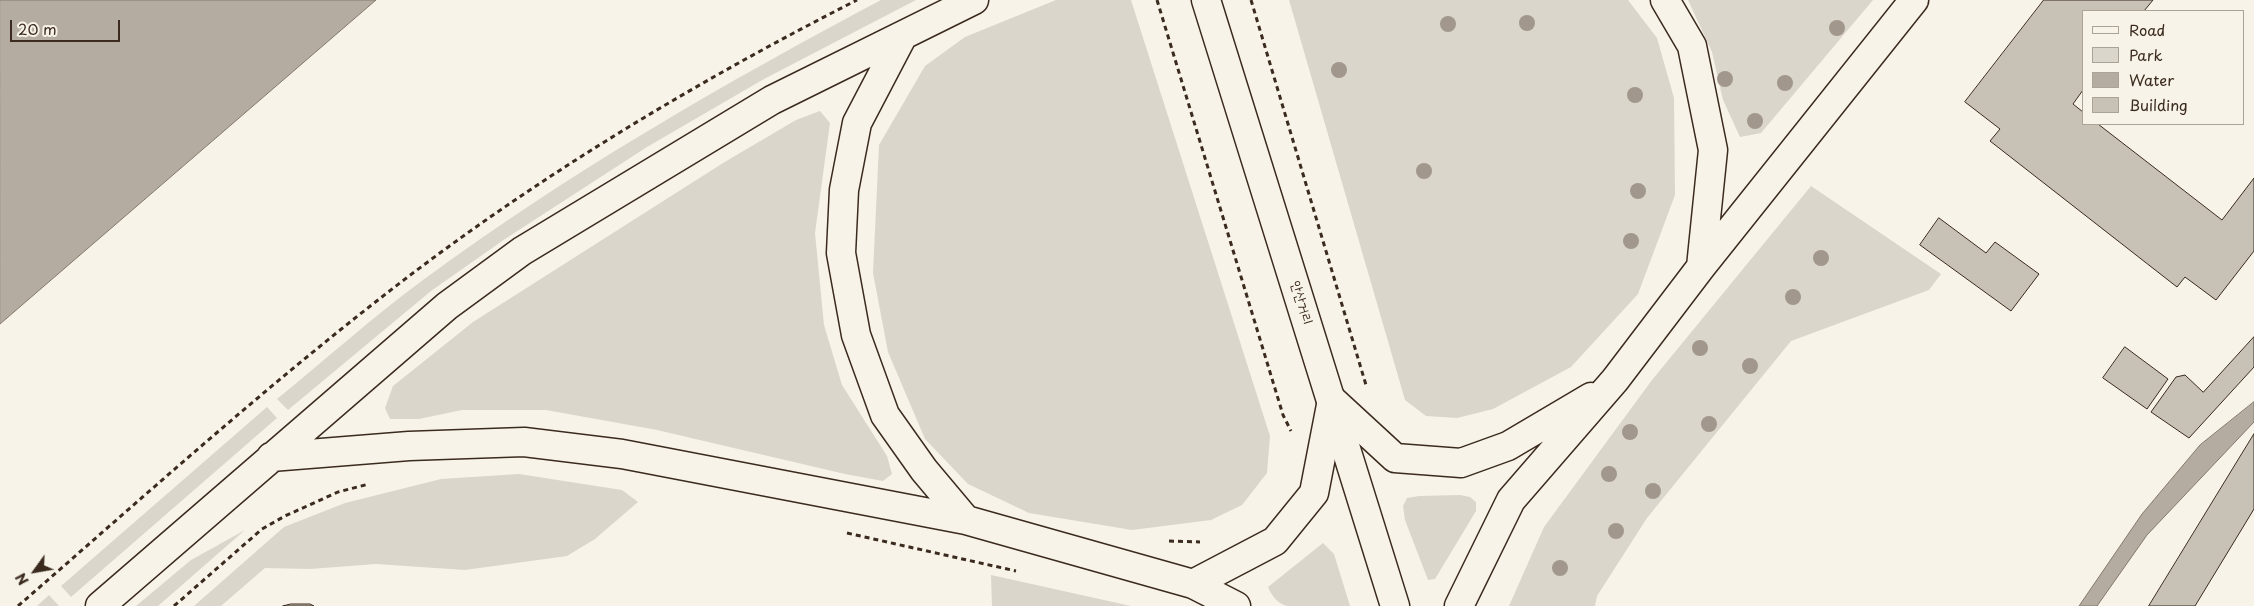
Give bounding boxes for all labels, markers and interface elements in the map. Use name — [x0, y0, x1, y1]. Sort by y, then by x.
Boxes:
scale bar — [12, 10, 122, 42]
legend — [2082, 10, 2244, 125]
text: 20 m — [18, 17, 57, 40]
text: Road — [2129, 18, 2165, 41]
text: Park — [2129, 43, 2163, 66]
text: Water — [2129, 68, 2174, 91]
text: Building — [2129, 93, 2188, 116]
street label: 안산거리 — [1286, 279, 1316, 327]
north arrow — [10, 546, 60, 596]
text: N — [10, 569, 34, 589]

